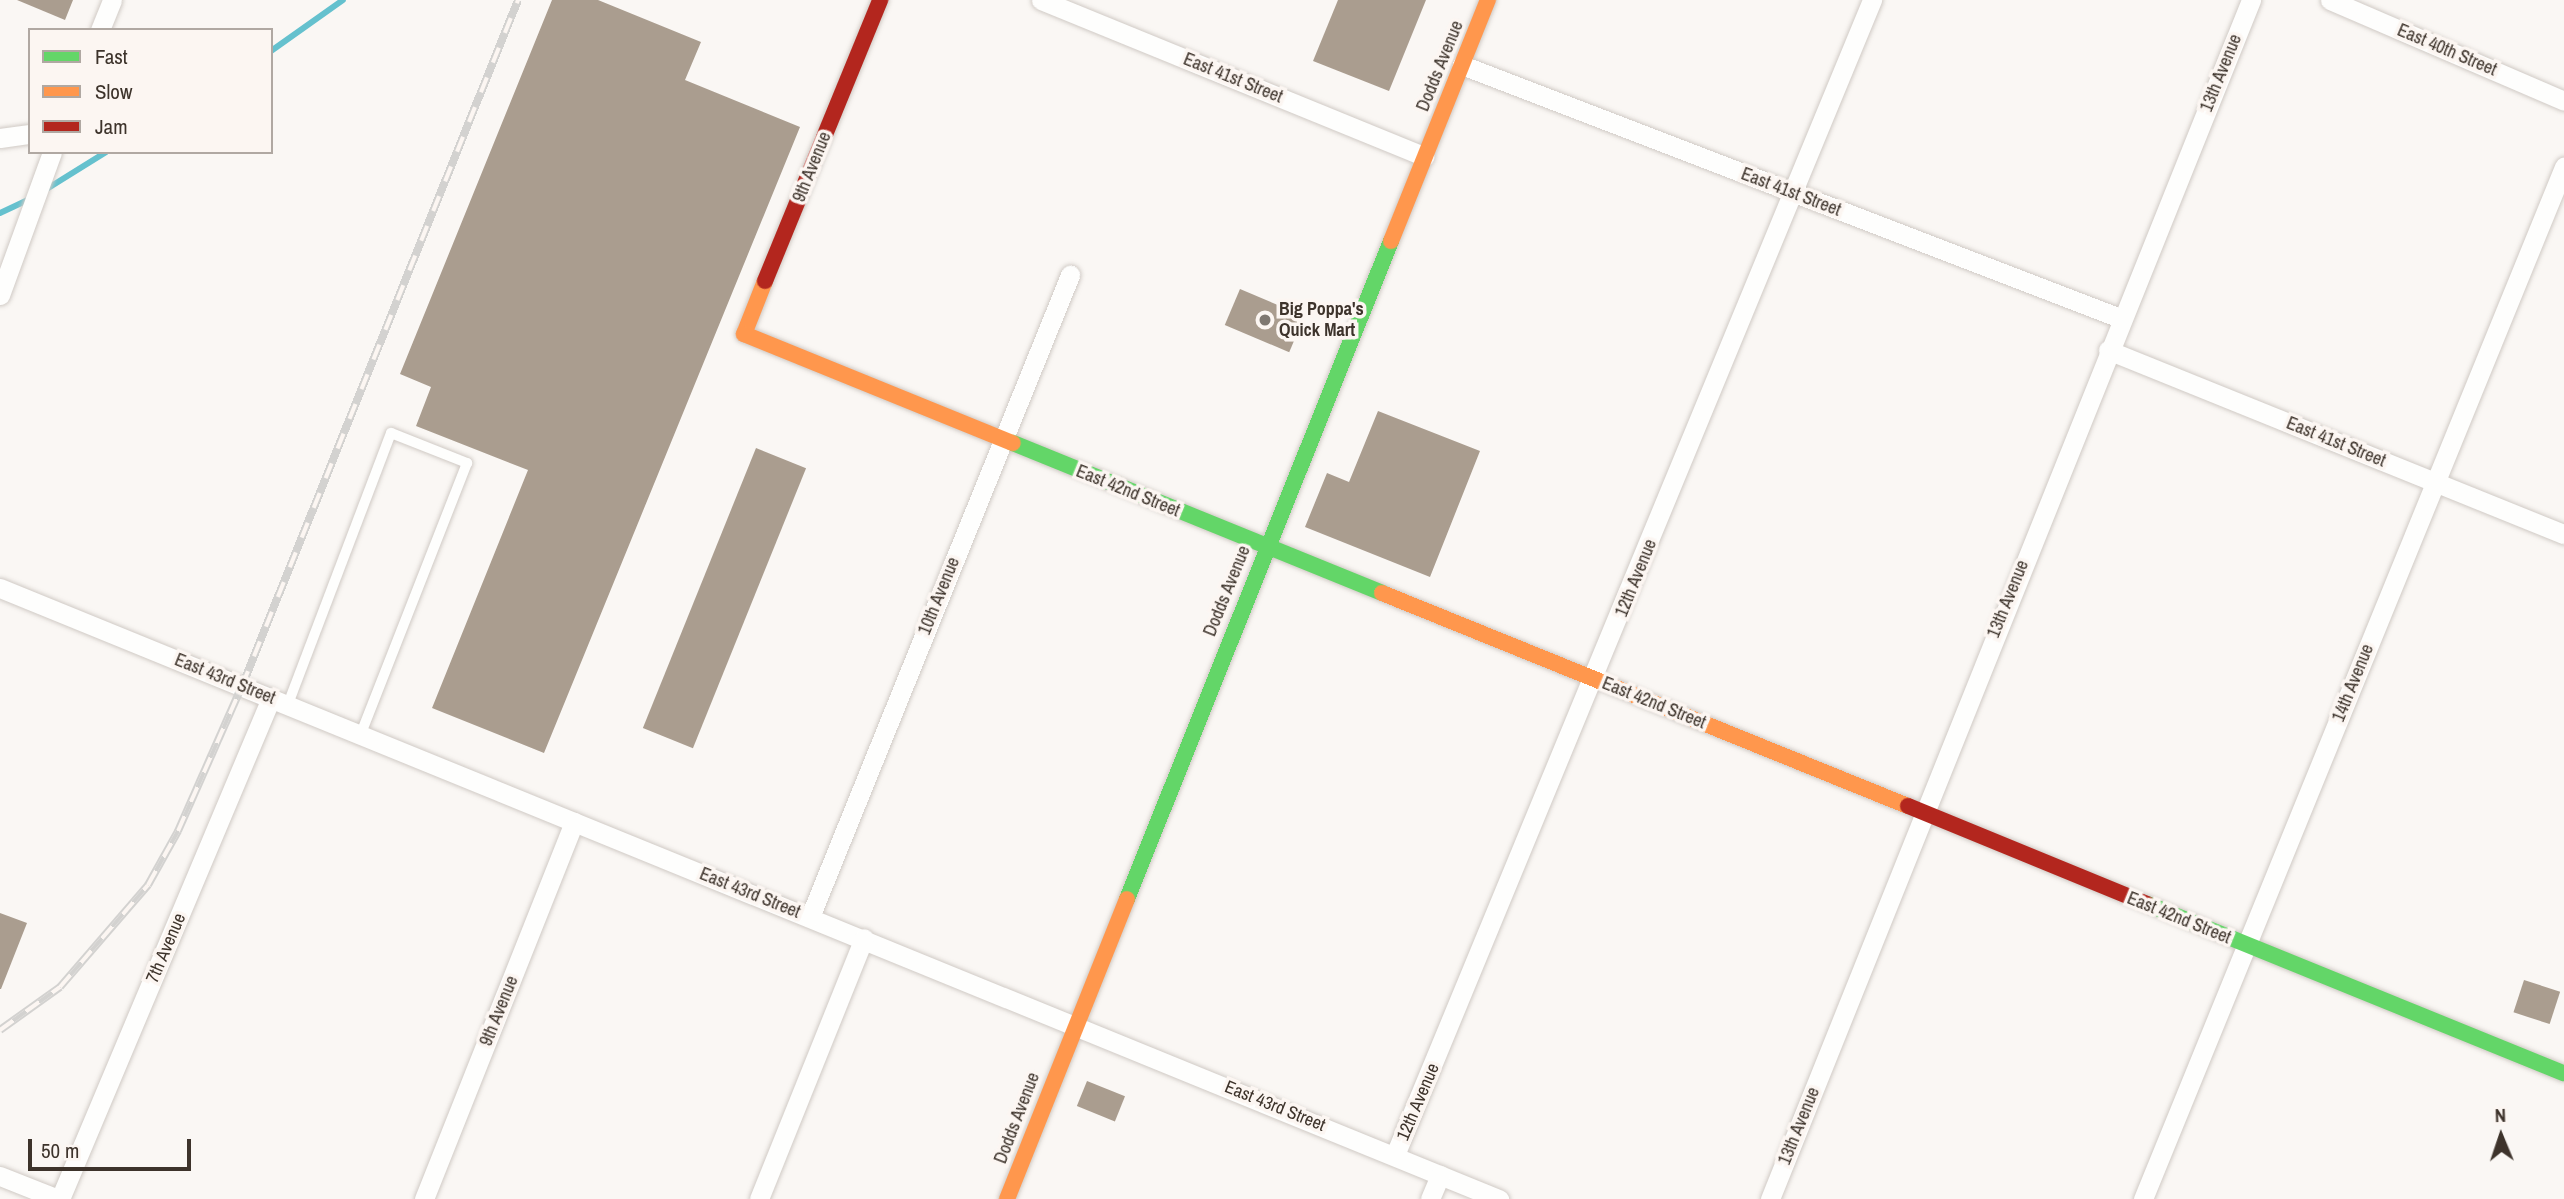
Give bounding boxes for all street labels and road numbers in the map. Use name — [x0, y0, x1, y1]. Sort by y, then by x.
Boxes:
street label: Dodds Avenue — [1412, 17, 1468, 115]
street label: East 40th Street — [2394, 19, 2500, 81]
street label: 13th Avenue — [2196, 31, 2246, 115]
street label: East 41st Street — [1180, 48, 1286, 108]
street label: 9th Avenue — [788, 128, 836, 206]
street label: East 41st Street — [1738, 163, 1844, 221]
street label: East 41st Street — [2283, 412, 2389, 472]
street label: East 42nd Street — [1073, 460, 1183, 522]
street label: 12th Avenue — [1611, 536, 1661, 620]
street label: Dodds Avenue — [1199, 542, 1255, 640]
street label: 10th Avenue — [914, 554, 964, 638]
street label: 13th Avenue — [1983, 557, 2033, 641]
street label: 14th Avenue — [2328, 641, 2378, 725]
street label: East 43rd Street — [172, 649, 278, 709]
street label: East 42nd Street — [1599, 672, 1709, 734]
street label: East 43rd Street — [697, 863, 803, 923]
street label: East 42nd Street — [2124, 887, 2234, 949]
street label: 7th Avenue — [142, 910, 190, 986]
street label: 9th Avenue — [475, 972, 523, 1050]
street label: 12th Avenue — [1392, 1060, 1444, 1144]
street label: Dodds Avenue — [990, 1069, 1044, 1167]
street label: East 43rd Street — [1222, 1076, 1328, 1136]
street label: 13th Avenue — [1774, 1084, 1824, 1168]

